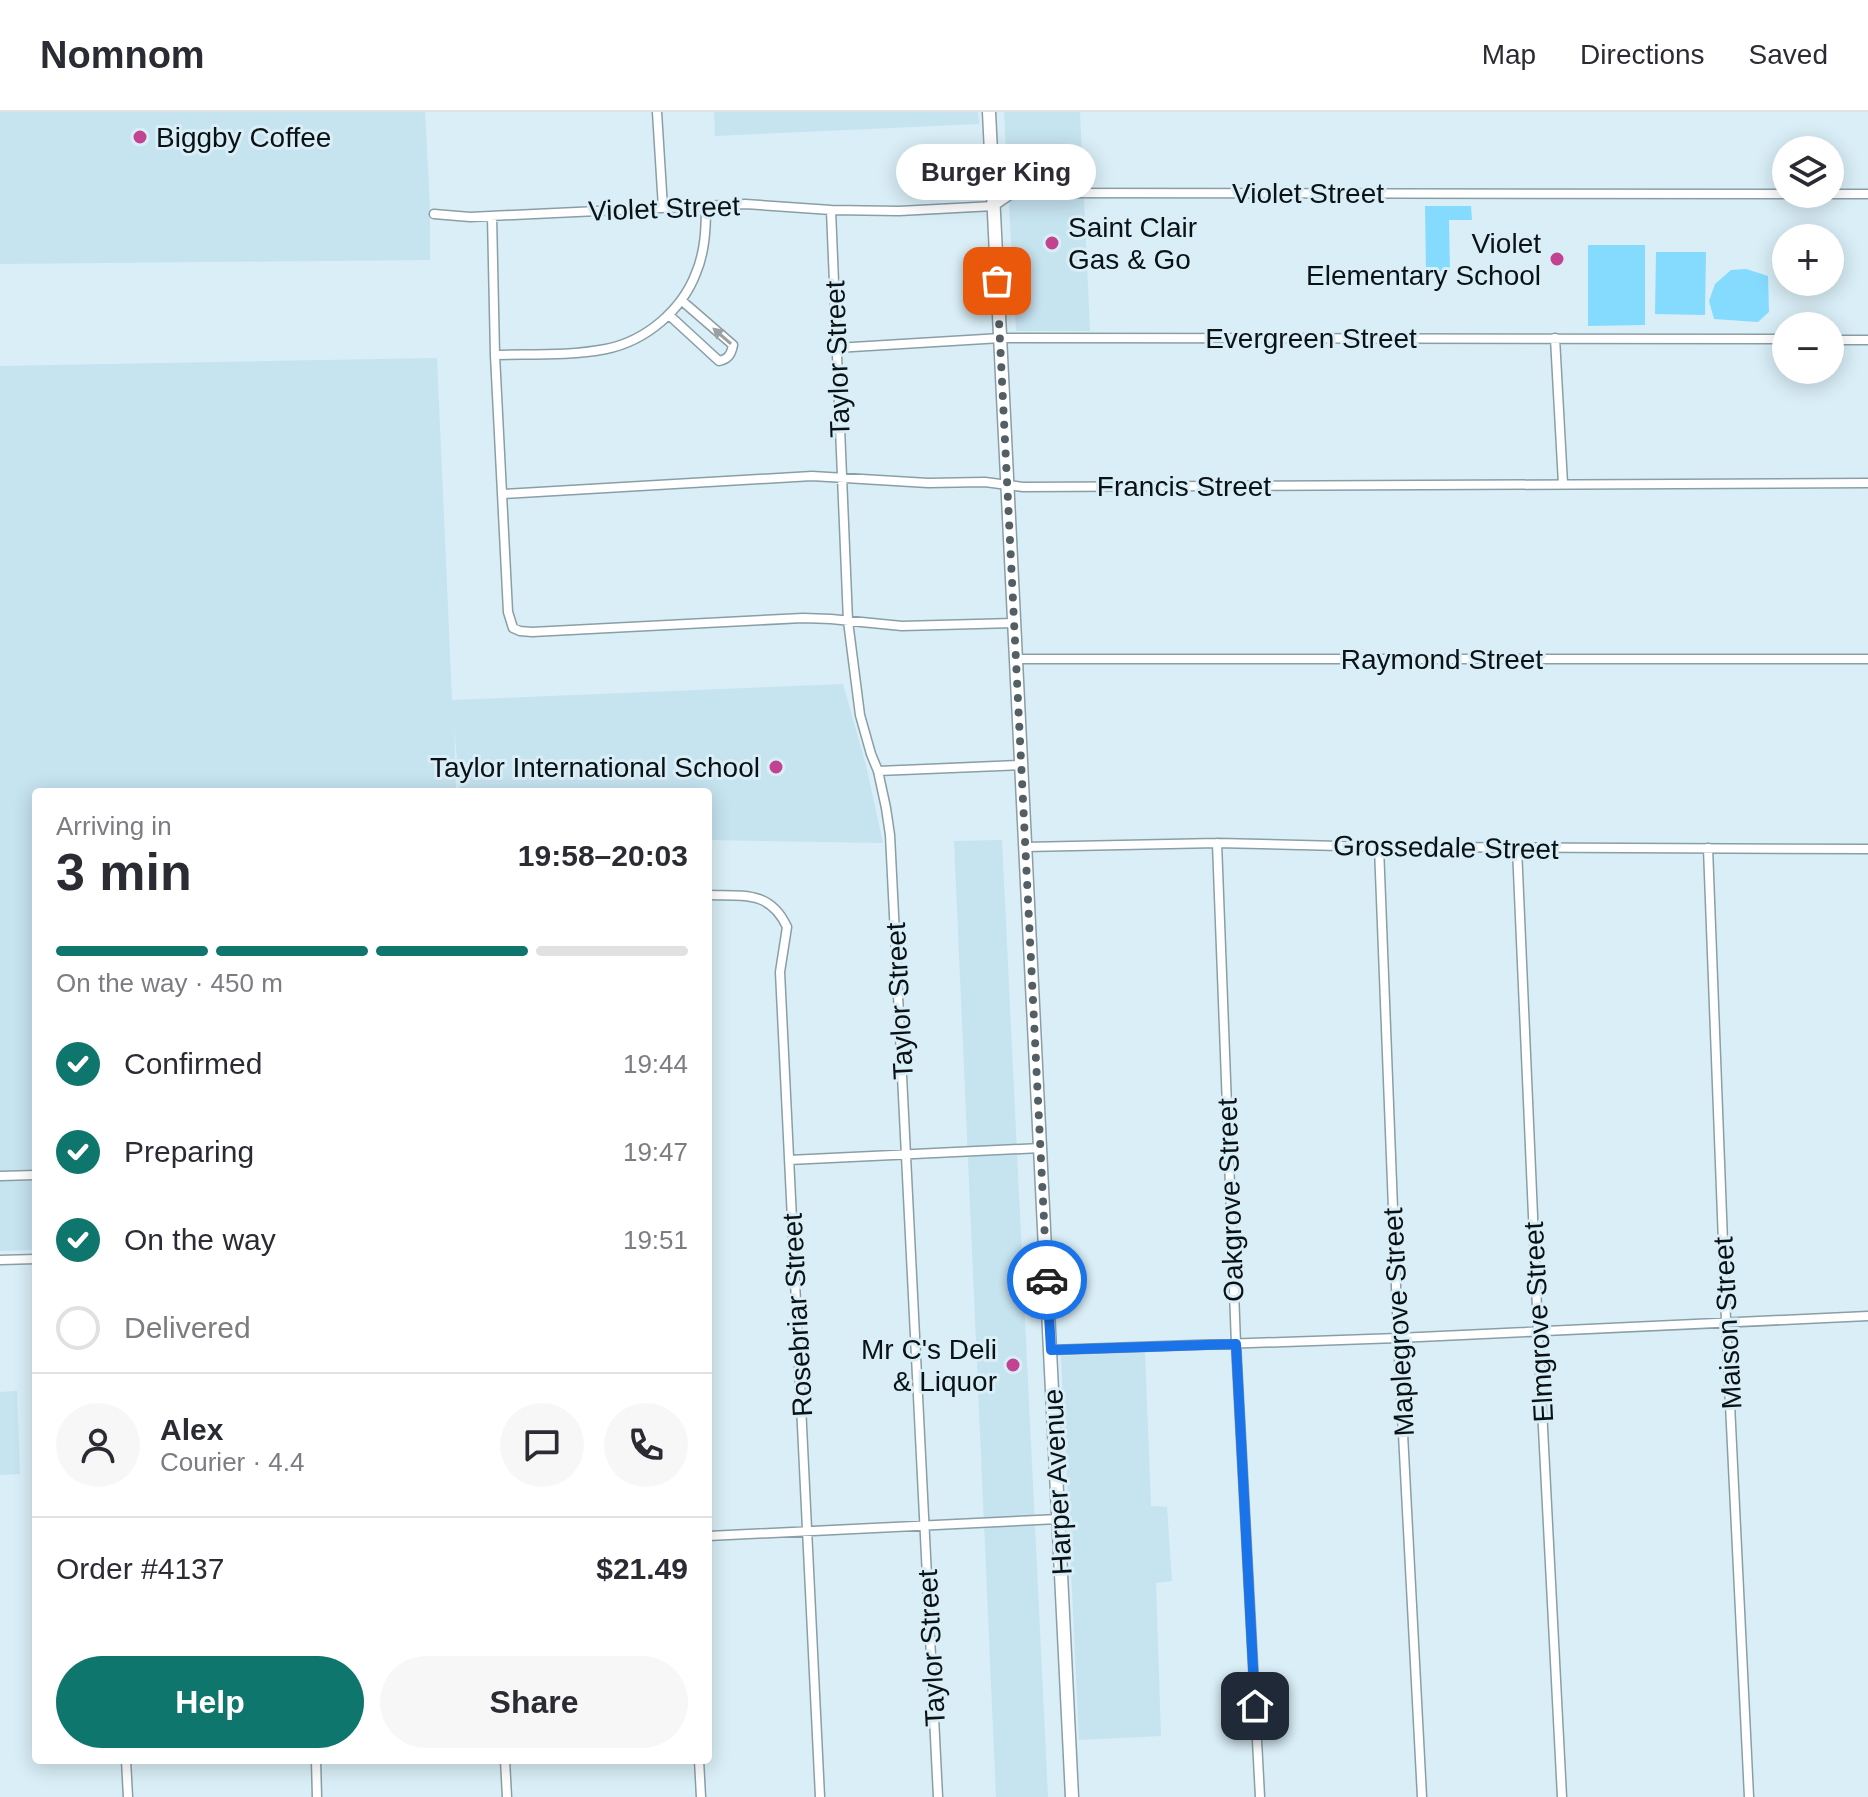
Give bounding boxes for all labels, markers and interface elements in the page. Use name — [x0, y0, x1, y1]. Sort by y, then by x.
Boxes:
text: Nomnom — [40, 34, 205, 76]
text: Map — [1482, 39, 1536, 70]
text: Directions — [1580, 39, 1705, 70]
text: Saved — [1749, 39, 1828, 70]
place label: Biggby Coffee — [156, 122, 331, 153]
marker: Biggby Coffee — [131, 128, 149, 146]
map controls — [1772, 136, 1844, 384]
button: layers — [1772, 136, 1844, 208]
callout: Burger King — [897, 145, 1097, 201]
text: Burger King — [921, 157, 1071, 187]
street label: Violet Street — [1232, 178, 1384, 209]
street label: Violet Street — [588, 190, 741, 227]
place label: Saint Clair Gas & Go — [1068, 212, 1197, 275]
button: + — [1772, 224, 1844, 296]
place label: Violet Elementary School — [1306, 228, 1541, 291]
marker: Saint Clair Gas & Go — [1043, 234, 1061, 252]
pin — [963, 247, 1031, 315]
marker: Violet Elementary School — [1548, 250, 1566, 268]
icon: bag — [975, 259, 1019, 303]
street label: Taylor Street — [819, 280, 856, 438]
button: − — [1772, 312, 1844, 384]
street label: Evergreen Street — [1205, 323, 1417, 354]
one-way arrow — [712, 328, 732, 345]
street label: Francis Street — [1097, 471, 1271, 502]
street label: Raymond Street — [1341, 644, 1543, 675]
place label: Taylor International School — [430, 752, 760, 783]
marker: Taylor International School — [767, 758, 785, 776]
text: Arriving in — [56, 811, 172, 841]
street label: Grossedale Street — [1333, 830, 1559, 865]
text: 19:58–20:03 — [518, 839, 688, 872]
text: 3 min — [56, 843, 192, 901]
street label: Taylor Street — [880, 921, 919, 1080]
text: On the way · 450 m — [56, 968, 283, 998]
icon: check — [56, 1042, 100, 1086]
text: Confirmed — [124, 1047, 262, 1080]
text: 19:44 — [623, 1049, 688, 1079]
street label: Oakgrove Street — [1211, 1097, 1250, 1302]
icon: check — [56, 1130, 100, 1174]
text: Preparing — [124, 1135, 254, 1168]
text: 19:47 — [623, 1137, 688, 1167]
street label: Maplegrove Street — [1377, 1207, 1420, 1437]
street label: Rosebriar Street — [777, 1212, 818, 1418]
icon: check — [56, 1218, 100, 1262]
street label: Elmgrove Street — [1518, 1221, 1559, 1423]
text: On the way — [124, 1223, 276, 1256]
text: 19:51 — [623, 1225, 688, 1255]
street label: Maison Street — [1707, 1236, 1747, 1410]
courier — [1007, 1240, 1087, 1320]
icon: car — [1025, 1258, 1069, 1302]
text: Delivered — [124, 1311, 251, 1344]
place label: Mr C's Deli & Liquor — [861, 1334, 997, 1397]
marker: Mr C's Deli & Liquor — [1004, 1356, 1022, 1374]
street label: Harper Avenue — [1037, 1388, 1078, 1576]
button: person — [56, 1403, 140, 1487]
button: chat — [500, 1403, 584, 1487]
button: phone — [604, 1403, 688, 1487]
text: Alex — [160, 1413, 223, 1446]
text: Courier · 4.4 — [160, 1447, 305, 1477]
text: Order #4137 — [56, 1552, 224, 1585]
text: $21.49 — [596, 1552, 688, 1585]
street label: Taylor Street — [912, 1568, 951, 1727]
button: Help — [56, 1656, 364, 1748]
button: Share — [380, 1656, 688, 1748]
pin — [1221, 1672, 1289, 1740]
icon: home — [1233, 1684, 1277, 1728]

